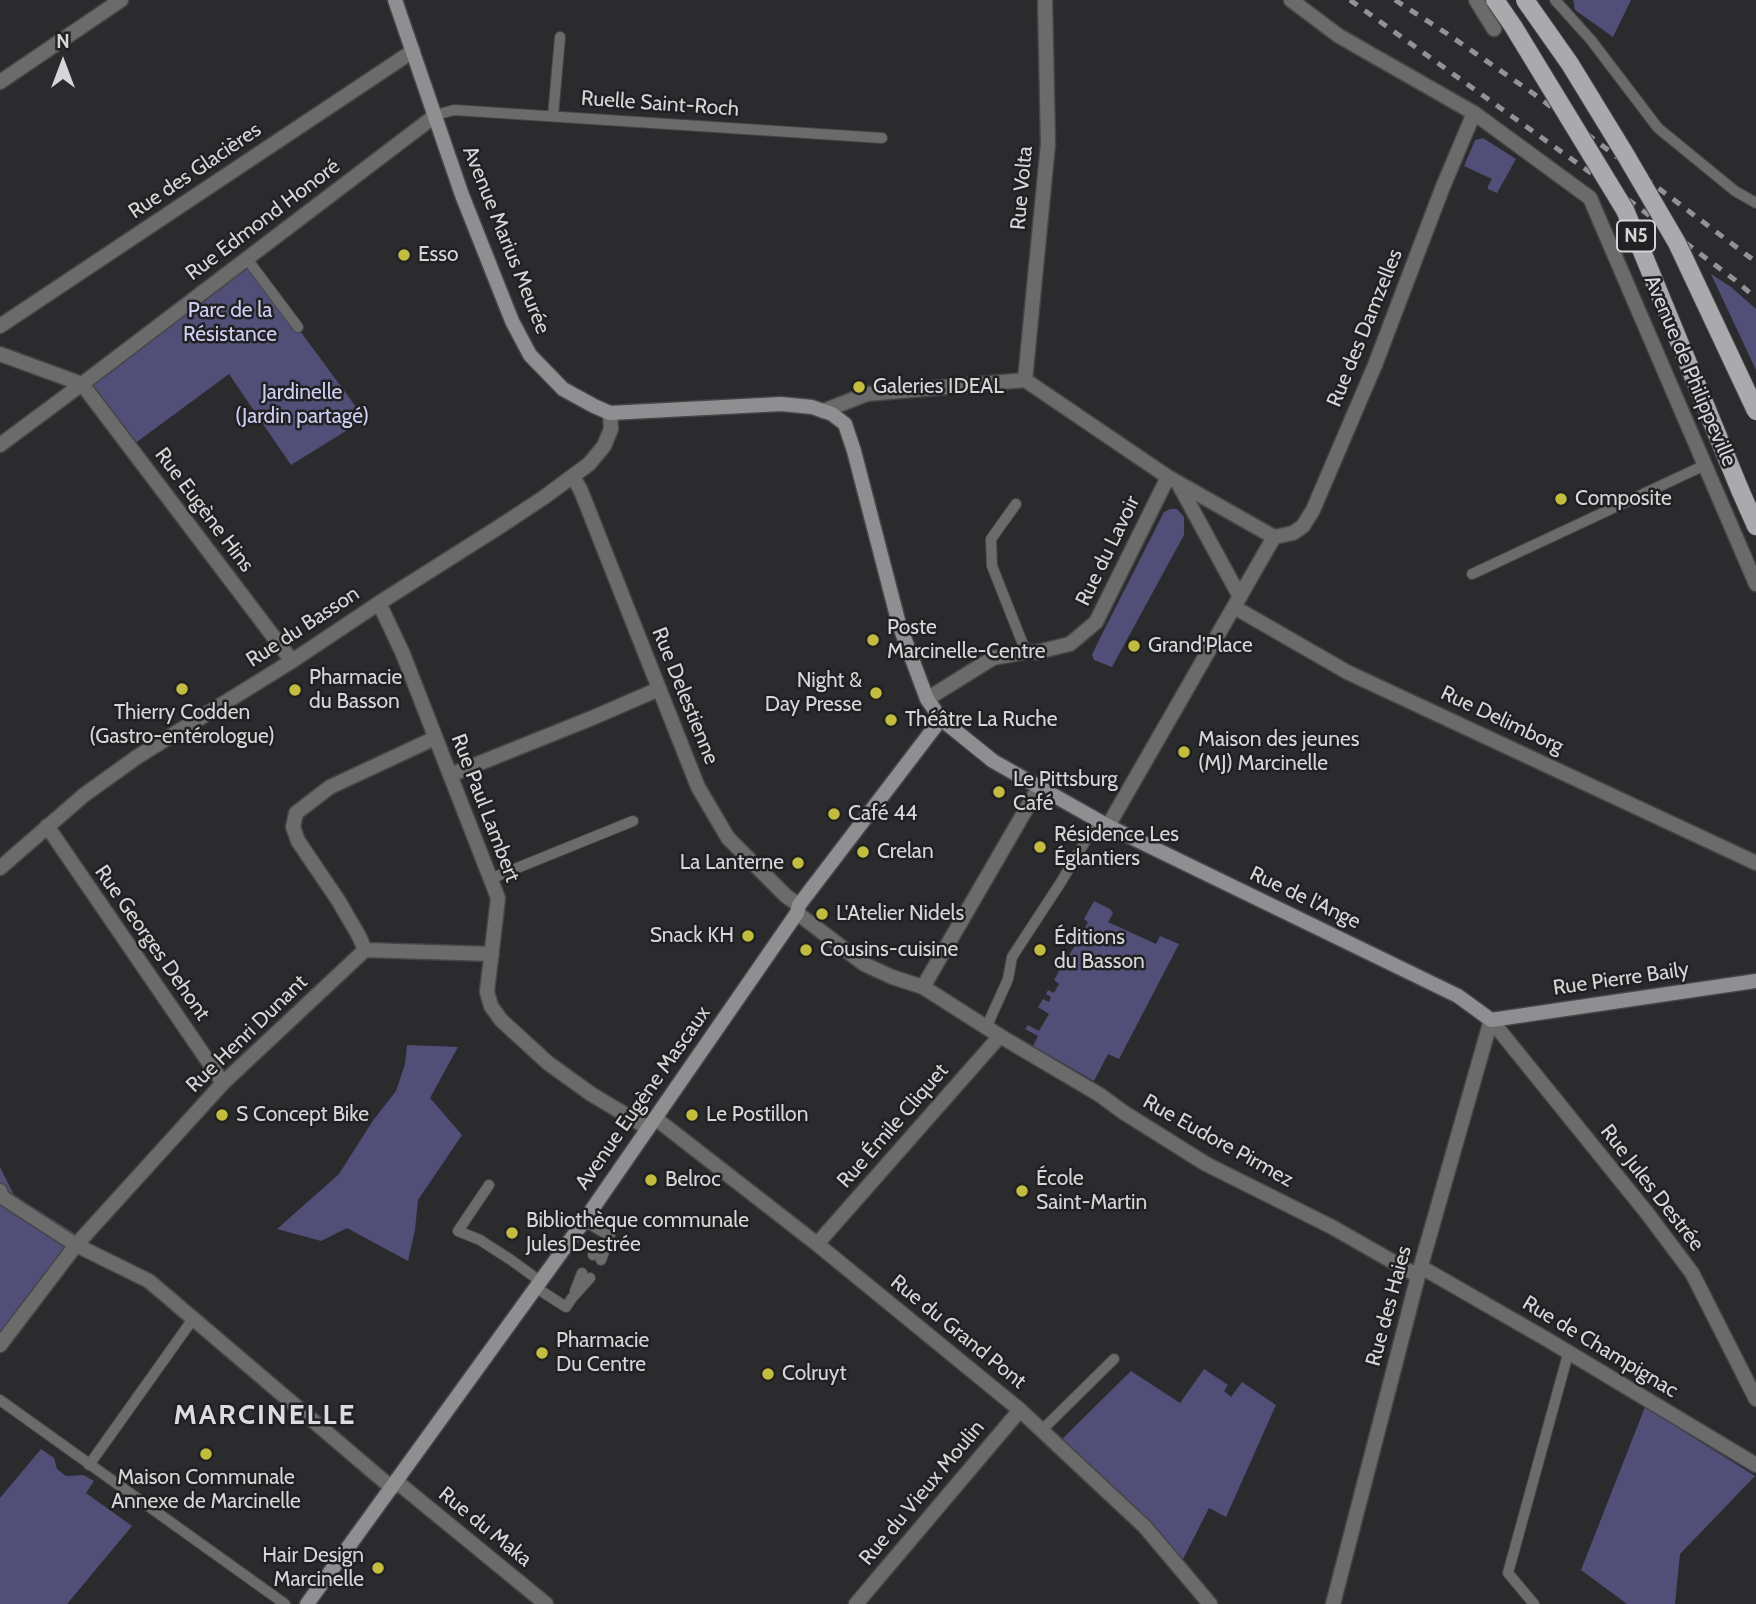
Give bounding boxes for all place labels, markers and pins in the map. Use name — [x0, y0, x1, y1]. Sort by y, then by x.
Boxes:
place label: Esso — [418, 242, 458, 268]
marker: Esso — [396, 247, 412, 263]
place label: Galeries IDEAL — [873, 374, 1004, 400]
marker: Galeries IDEAL — [851, 379, 867, 395]
place label: Composite — [1575, 486, 1672, 512]
marker: Composite — [1553, 491, 1569, 507]
place label: Poste Marcinelle-Centre — [887, 615, 1045, 665]
marker: Poste Marcinelle-Centre — [865, 632, 881, 648]
place label: Grand'Place — [1148, 633, 1253, 659]
marker: Grand'Place — [1126, 638, 1142, 654]
place label: Pharmacie du Basson — [309, 665, 402, 715]
place label: Night & Day Presse — [765, 668, 862, 718]
marker: Thierry Codden (Gastro-entérologue) — [174, 681, 190, 697]
marker: Pharmacie du Basson — [287, 682, 303, 698]
marker: Night & Day Presse — [868, 685, 884, 701]
place label: Thierry Codden (Gastro-entérologue) — [89, 700, 275, 750]
place label: Théâtre La Ruche — [905, 707, 1057, 733]
marker: Théâtre La Ruche — [883, 712, 899, 728]
place label: Maison des jeunes (MJ) Marcinelle — [1198, 727, 1359, 777]
marker: Maison des jeunes (MJ) Marcinelle — [1176, 744, 1192, 760]
place label: Le Pittsburg Café — [1013, 767, 1118, 817]
marker: Le Pittsburg Café — [991, 784, 1007, 800]
place label: Café 44 — [848, 801, 917, 827]
marker: Café 44 — [826, 806, 842, 822]
place label: Résidence Les Églantiers — [1054, 822, 1179, 872]
place label: Crelan — [877, 839, 934, 865]
marker: Résidence Les Églantiers — [1032, 839, 1048, 855]
marker: Crelan — [855, 844, 871, 860]
place label: La Lanterne — [680, 850, 784, 876]
marker: La Lanterne — [790, 855, 806, 871]
place label: L'Atelier Nidels — [836, 901, 964, 927]
marker: L'Atelier Nidels — [814, 906, 830, 922]
place label: Snack KH — [650, 923, 734, 949]
place label: Éditions du Basson — [1054, 925, 1145, 975]
marker: Snack KH — [740, 928, 756, 944]
place label: Cousins-cuisine — [820, 937, 958, 963]
marker: Cousins-cuisine — [798, 942, 814, 958]
marker: Éditions du Basson — [1032, 942, 1048, 958]
place label: S Concept Bike — [236, 1102, 369, 1128]
place label: Le Postillon — [706, 1102, 808, 1128]
marker: S Concept Bike — [214, 1107, 230, 1123]
marker: Le Postillon — [684, 1107, 700, 1123]
place label: École Saint-Martin — [1036, 1166, 1147, 1216]
place label: Belroc — [665, 1167, 721, 1193]
marker: Belroc — [643, 1172, 659, 1188]
marker: École Saint-Martin — [1014, 1183, 1030, 1199]
place label: Bibliothèque communale Jules Destrée — [526, 1208, 749, 1258]
marker: Bibliothèque communale Jules Destrée — [504, 1225, 520, 1241]
place label: Pharmacie Du Centre — [556, 1328, 649, 1378]
marker: Pharmacie Du Centre — [534, 1345, 550, 1361]
place label: Colruyt — [782, 1361, 846, 1387]
marker: Colruyt — [760, 1366, 776, 1382]
marker: Maison Communale Annexe de Marcinelle — [198, 1446, 214, 1462]
place label: Maison Communale Annexe de Marcinelle — [111, 1465, 301, 1515]
place label: Hair Design Marcinelle — [262, 1543, 364, 1593]
marker: Hair Design Marcinelle — [370, 1560, 386, 1576]

